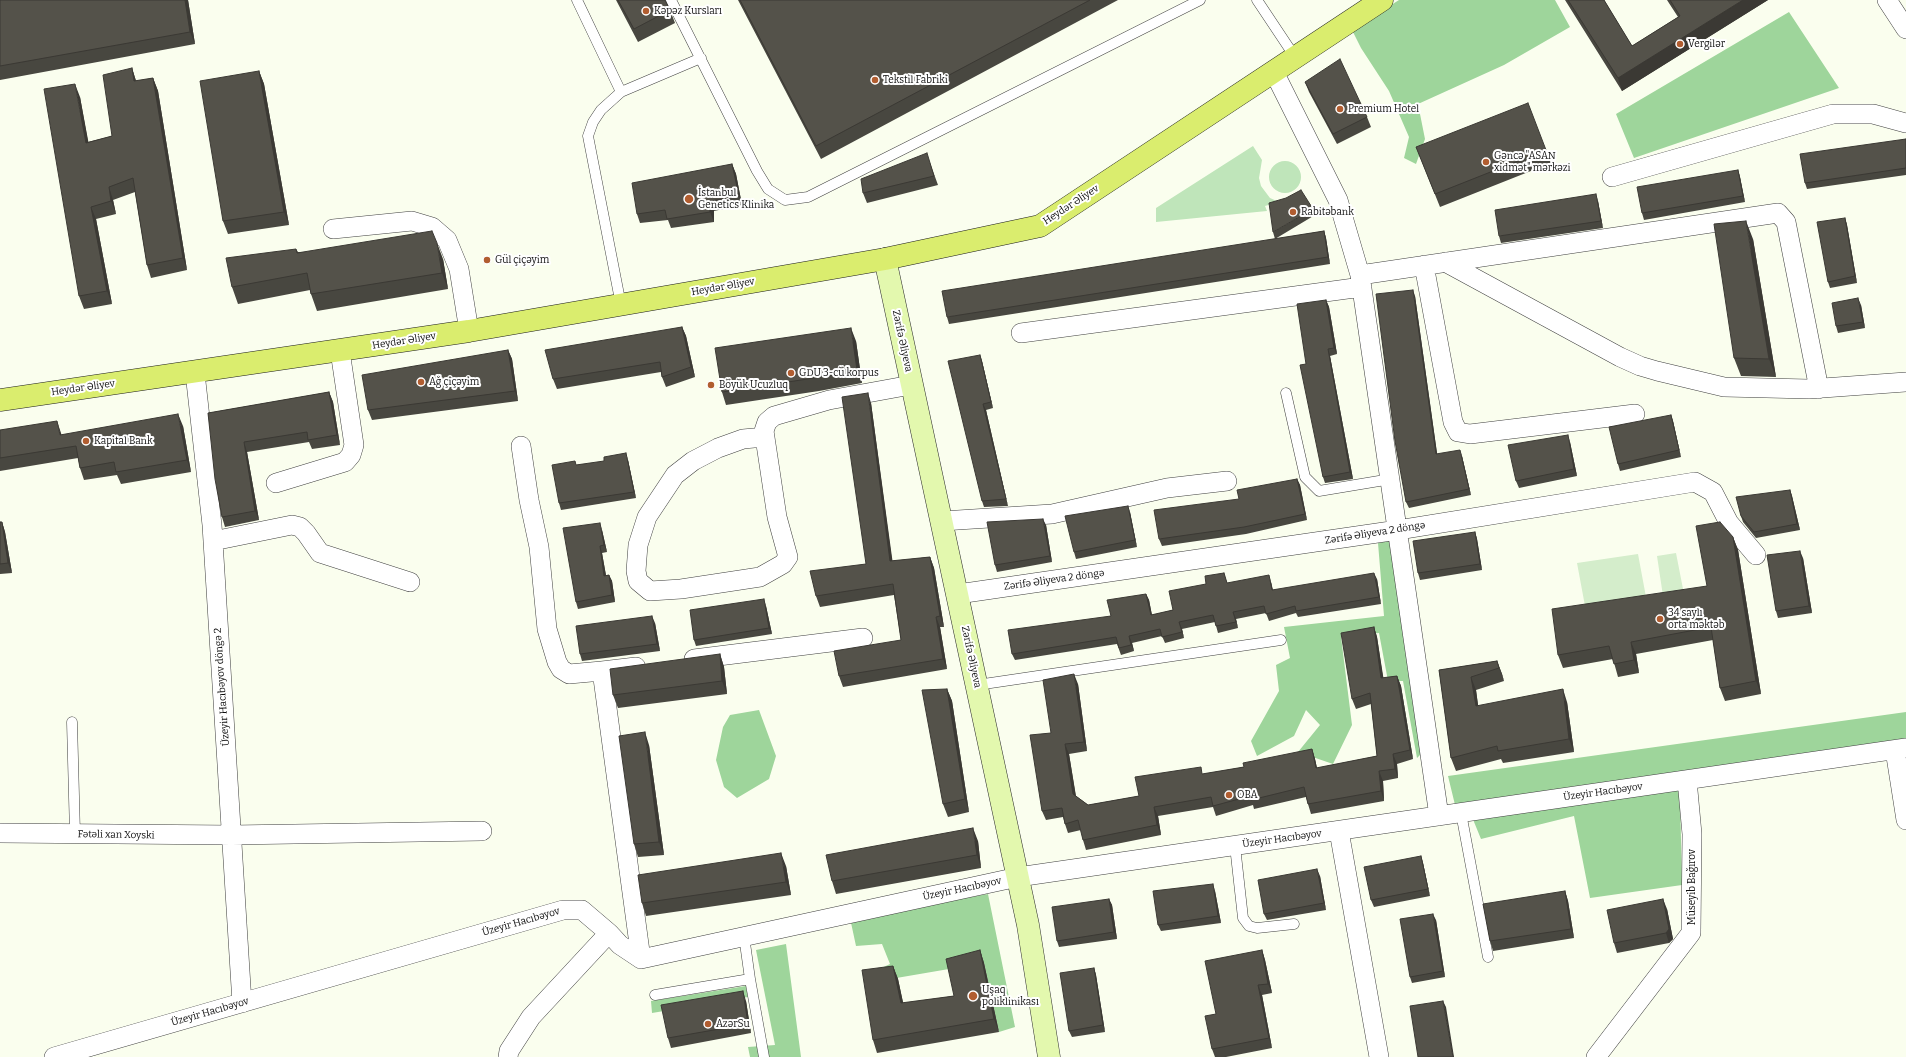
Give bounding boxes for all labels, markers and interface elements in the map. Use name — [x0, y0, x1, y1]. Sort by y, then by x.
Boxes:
place label: Kəpəz Kursları — [654, 5, 722, 17]
marker: Kəpəz Kursları — [641, 6, 651, 16]
place label: Vergilər — [1688, 38, 1725, 50]
marker: Vergilər — [1675, 39, 1685, 49]
place label: Tekstil Fabriki — [883, 74, 948, 86]
marker: Tekstil Fabriki — [870, 75, 880, 85]
place label: Premium Hotel — [1348, 103, 1419, 115]
marker: Premium Hotel — [1335, 104, 1345, 114]
place label: Gəncə "ASAN xidmət" mərkəzi — [1494, 150, 1571, 174]
marker: Gəncə "ASAN xidmət" mərkəzi — [1481, 157, 1491, 167]
street label: Heydər Əliyev — [1041, 183, 1101, 227]
place label: İstanbul Genetics Klinika — [698, 187, 774, 210]
marker: İstanbul Genetics Klinika — [683, 193, 695, 205]
place label: Rabitəbank — [1301, 206, 1354, 218]
marker: Rabitəbank — [1288, 207, 1298, 217]
place label: Gül çiçəyim — [495, 254, 549, 266]
marker: Gül çiçəyim — [482, 255, 492, 265]
street label: Heydər Əliyev — [690, 276, 756, 298]
street label: Zərifə Əliyeva — [890, 309, 914, 373]
street label: Heydər Əliyev — [371, 330, 437, 352]
place label: GDU 3-cü korpus — [799, 367, 879, 379]
marker: GDU 3-cü korpus — [786, 368, 796, 378]
place label: Ağ çiçəyim — [429, 376, 479, 388]
marker: Ağ çiçəyim — [416, 377, 426, 387]
street label: Heydər Əliyev — [50, 378, 116, 398]
place label: Böyük Ucuzluq — [719, 379, 788, 391]
marker: Böyük Ucuzluq — [706, 380, 716, 390]
place label: Kapital Bank — [94, 435, 153, 447]
marker: Kapital Bank — [81, 436, 91, 446]
street label: Zərifə Əliyeva 2 döngə — [1324, 519, 1426, 547]
street label: Zərifə Əliyeva 2 döngə — [1003, 567, 1105, 593]
place label: 34 saylı orta məktəb — [1668, 607, 1724, 630]
marker: 34 saylı orta məktəb — [1655, 614, 1665, 624]
street label: Zərifə Əliyeva — [959, 625, 983, 689]
street label: Üzeyir Hacıbəyov döngə 2 — [212, 627, 232, 747]
street label: Üzeyir Hacıbəyov — [1562, 780, 1644, 804]
place label: OBA — [1237, 789, 1258, 801]
marker: OBA — [1224, 790, 1234, 800]
street label: Üzeyir Hacıbəyov — [1241, 827, 1323, 851]
street label: Fətəli xan Xoyski — [77, 828, 155, 842]
street label: Müseyib Bağırov — [1686, 849, 1698, 925]
street label: Üzeyir Hacıbəyov — [922, 875, 1002, 903]
street label: Üzeyir Hacıbəyov — [481, 905, 561, 939]
place label: Uşaq poliklinikası — [982, 984, 1039, 1008]
marker: Uşaq poliklinikası — [967, 990, 979, 1002]
street label: Üzeyir Hacıbəyov — [170, 995, 250, 1029]
place label: AzərSu — [716, 1018, 750, 1030]
marker: AzərSu — [703, 1019, 713, 1029]

